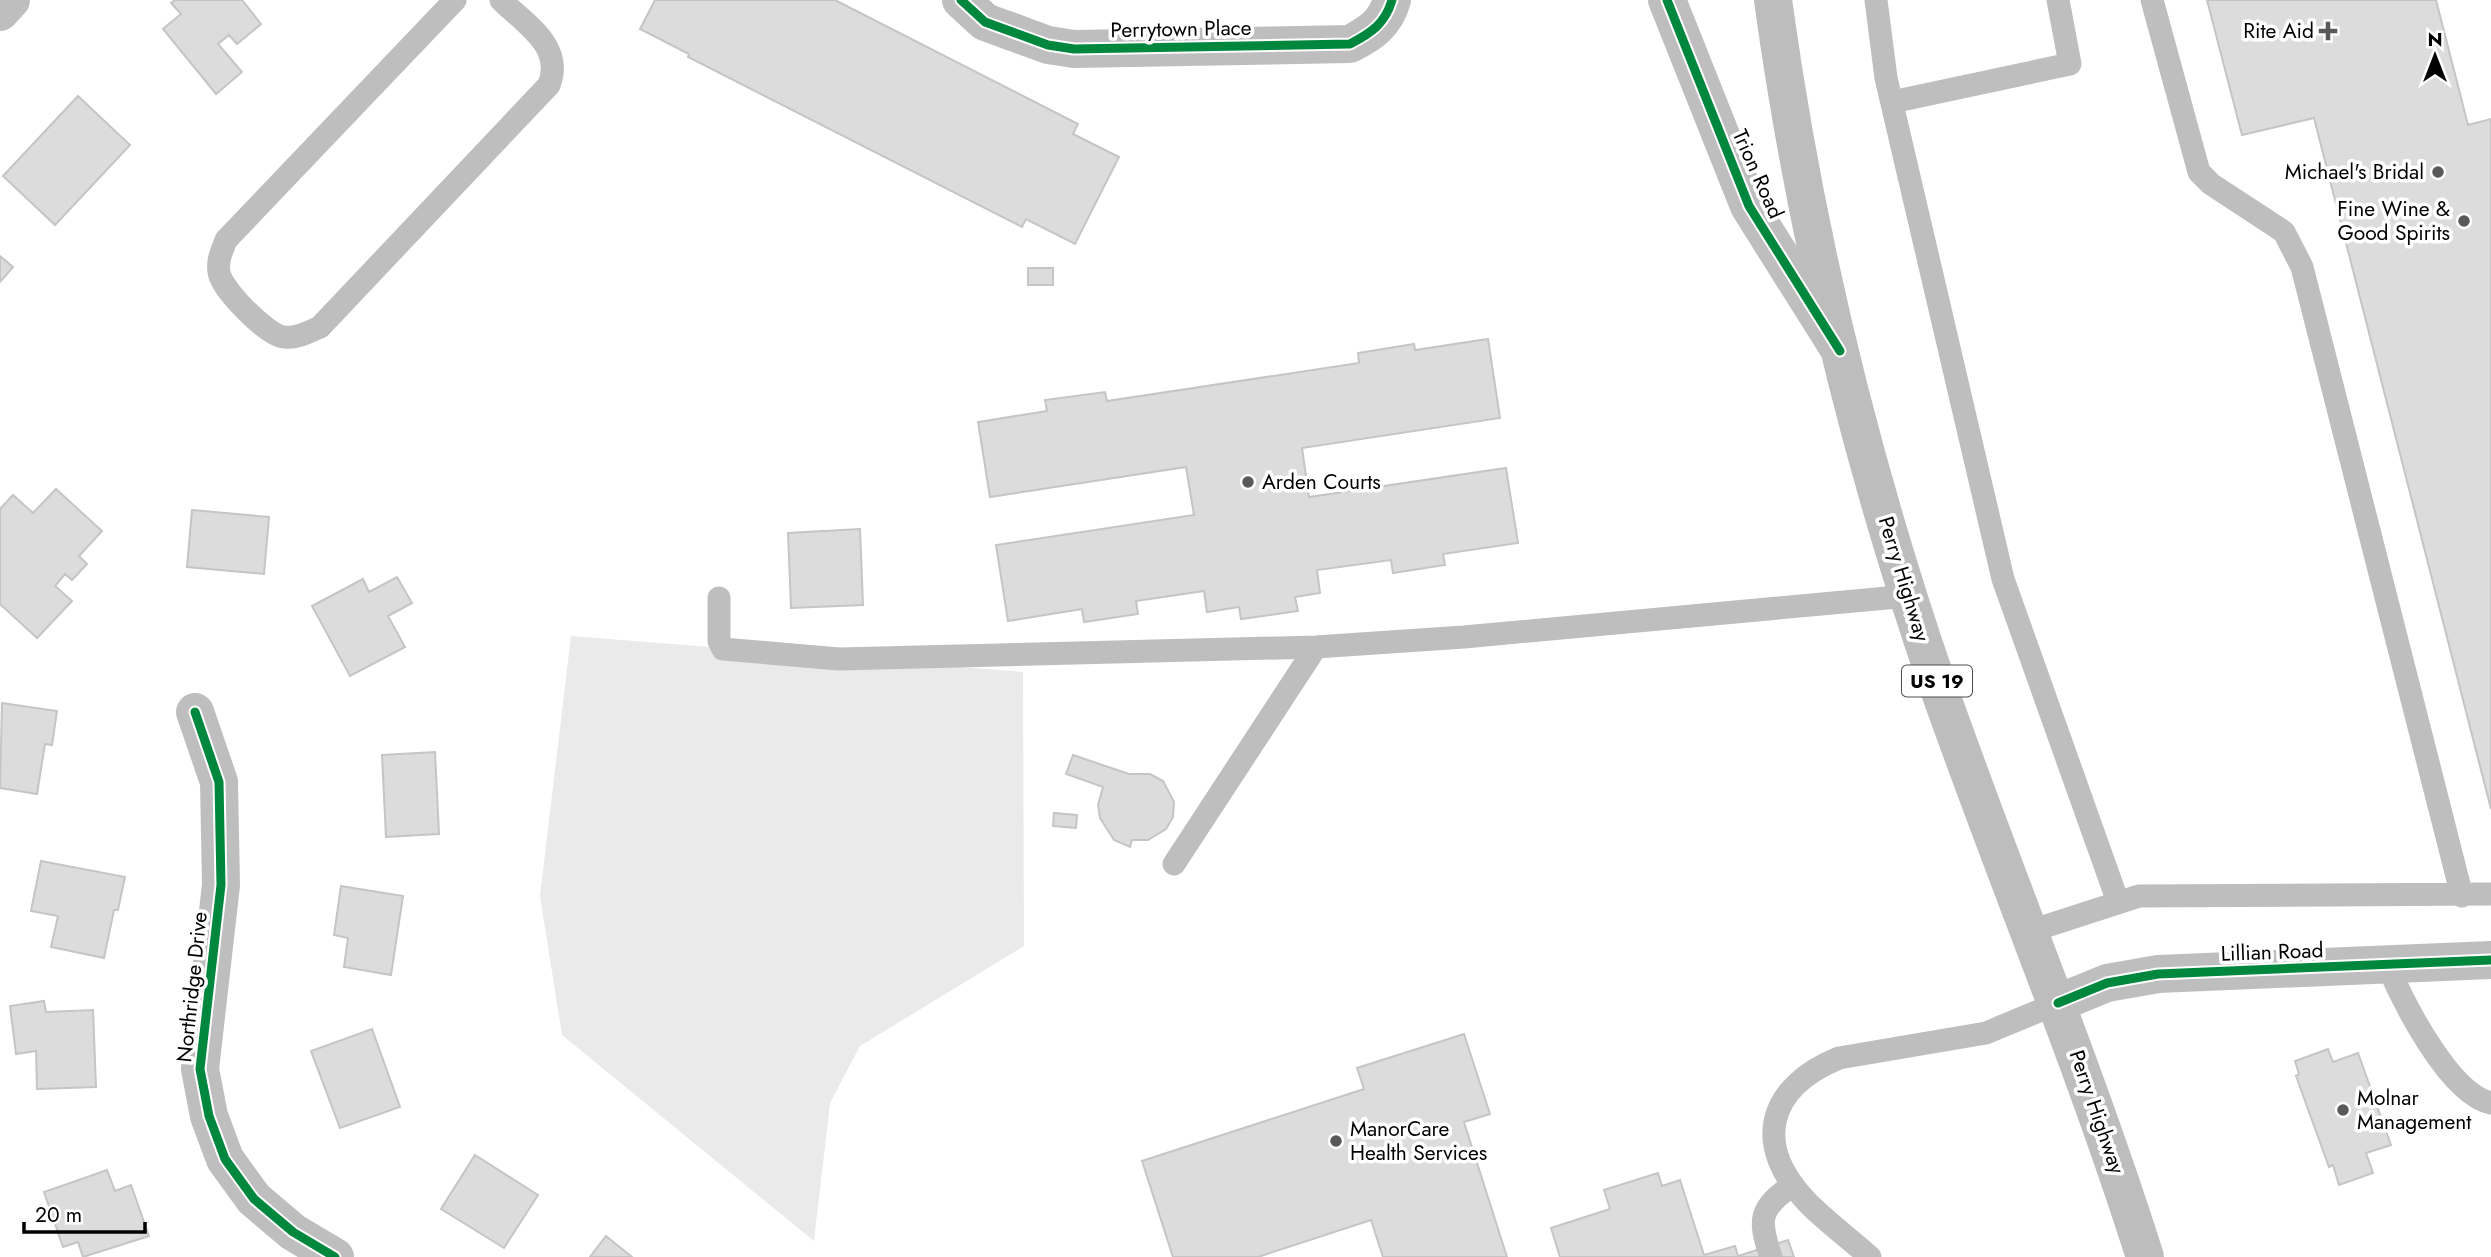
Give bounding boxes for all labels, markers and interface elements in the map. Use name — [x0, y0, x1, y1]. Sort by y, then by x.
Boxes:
street label: Perrytown Place — [1110, 13, 1252, 45]
place label: Rite Aid — [2243, 16, 2314, 46]
north arrow — [2400, 21, 2470, 91]
marker: Rite Aid — [2320, 23, 2336, 39]
text: N — [2427, 26, 2443, 53]
street label: Trion Road — [1725, 125, 1791, 223]
place label: Michael's Bridal — [2285, 157, 2424, 187]
marker: Michael's Bridal — [2430, 164, 2446, 180]
place label: Fine Wine & Good Spirits — [2337, 194, 2450, 248]
marker: Fine Wine & Good Spirits — [2456, 213, 2472, 229]
place label: Arden Courts — [1262, 467, 1381, 497]
marker: Arden Courts — [1240, 474, 1256, 490]
street label: Perry Highway — [1871, 513, 1937, 646]
road number: US 19 — [1902, 666, 1972, 696]
street label: Northridge Drive — [169, 910, 215, 1064]
street label: Lillian Road — [2220, 935, 2324, 969]
street label: Perry Highway — [2062, 1046, 2132, 1179]
place label: Molnar Management — [2357, 1083, 2471, 1137]
marker: Molnar Management — [2335, 1102, 2351, 1118]
place label: ManorCare Health Services — [1350, 1114, 1487, 1168]
marker: ManorCare Health Services — [1328, 1133, 1344, 1149]
scale bar — [24, 1190, 145, 1234]
text: 20 m — [35, 1200, 82, 1230]

